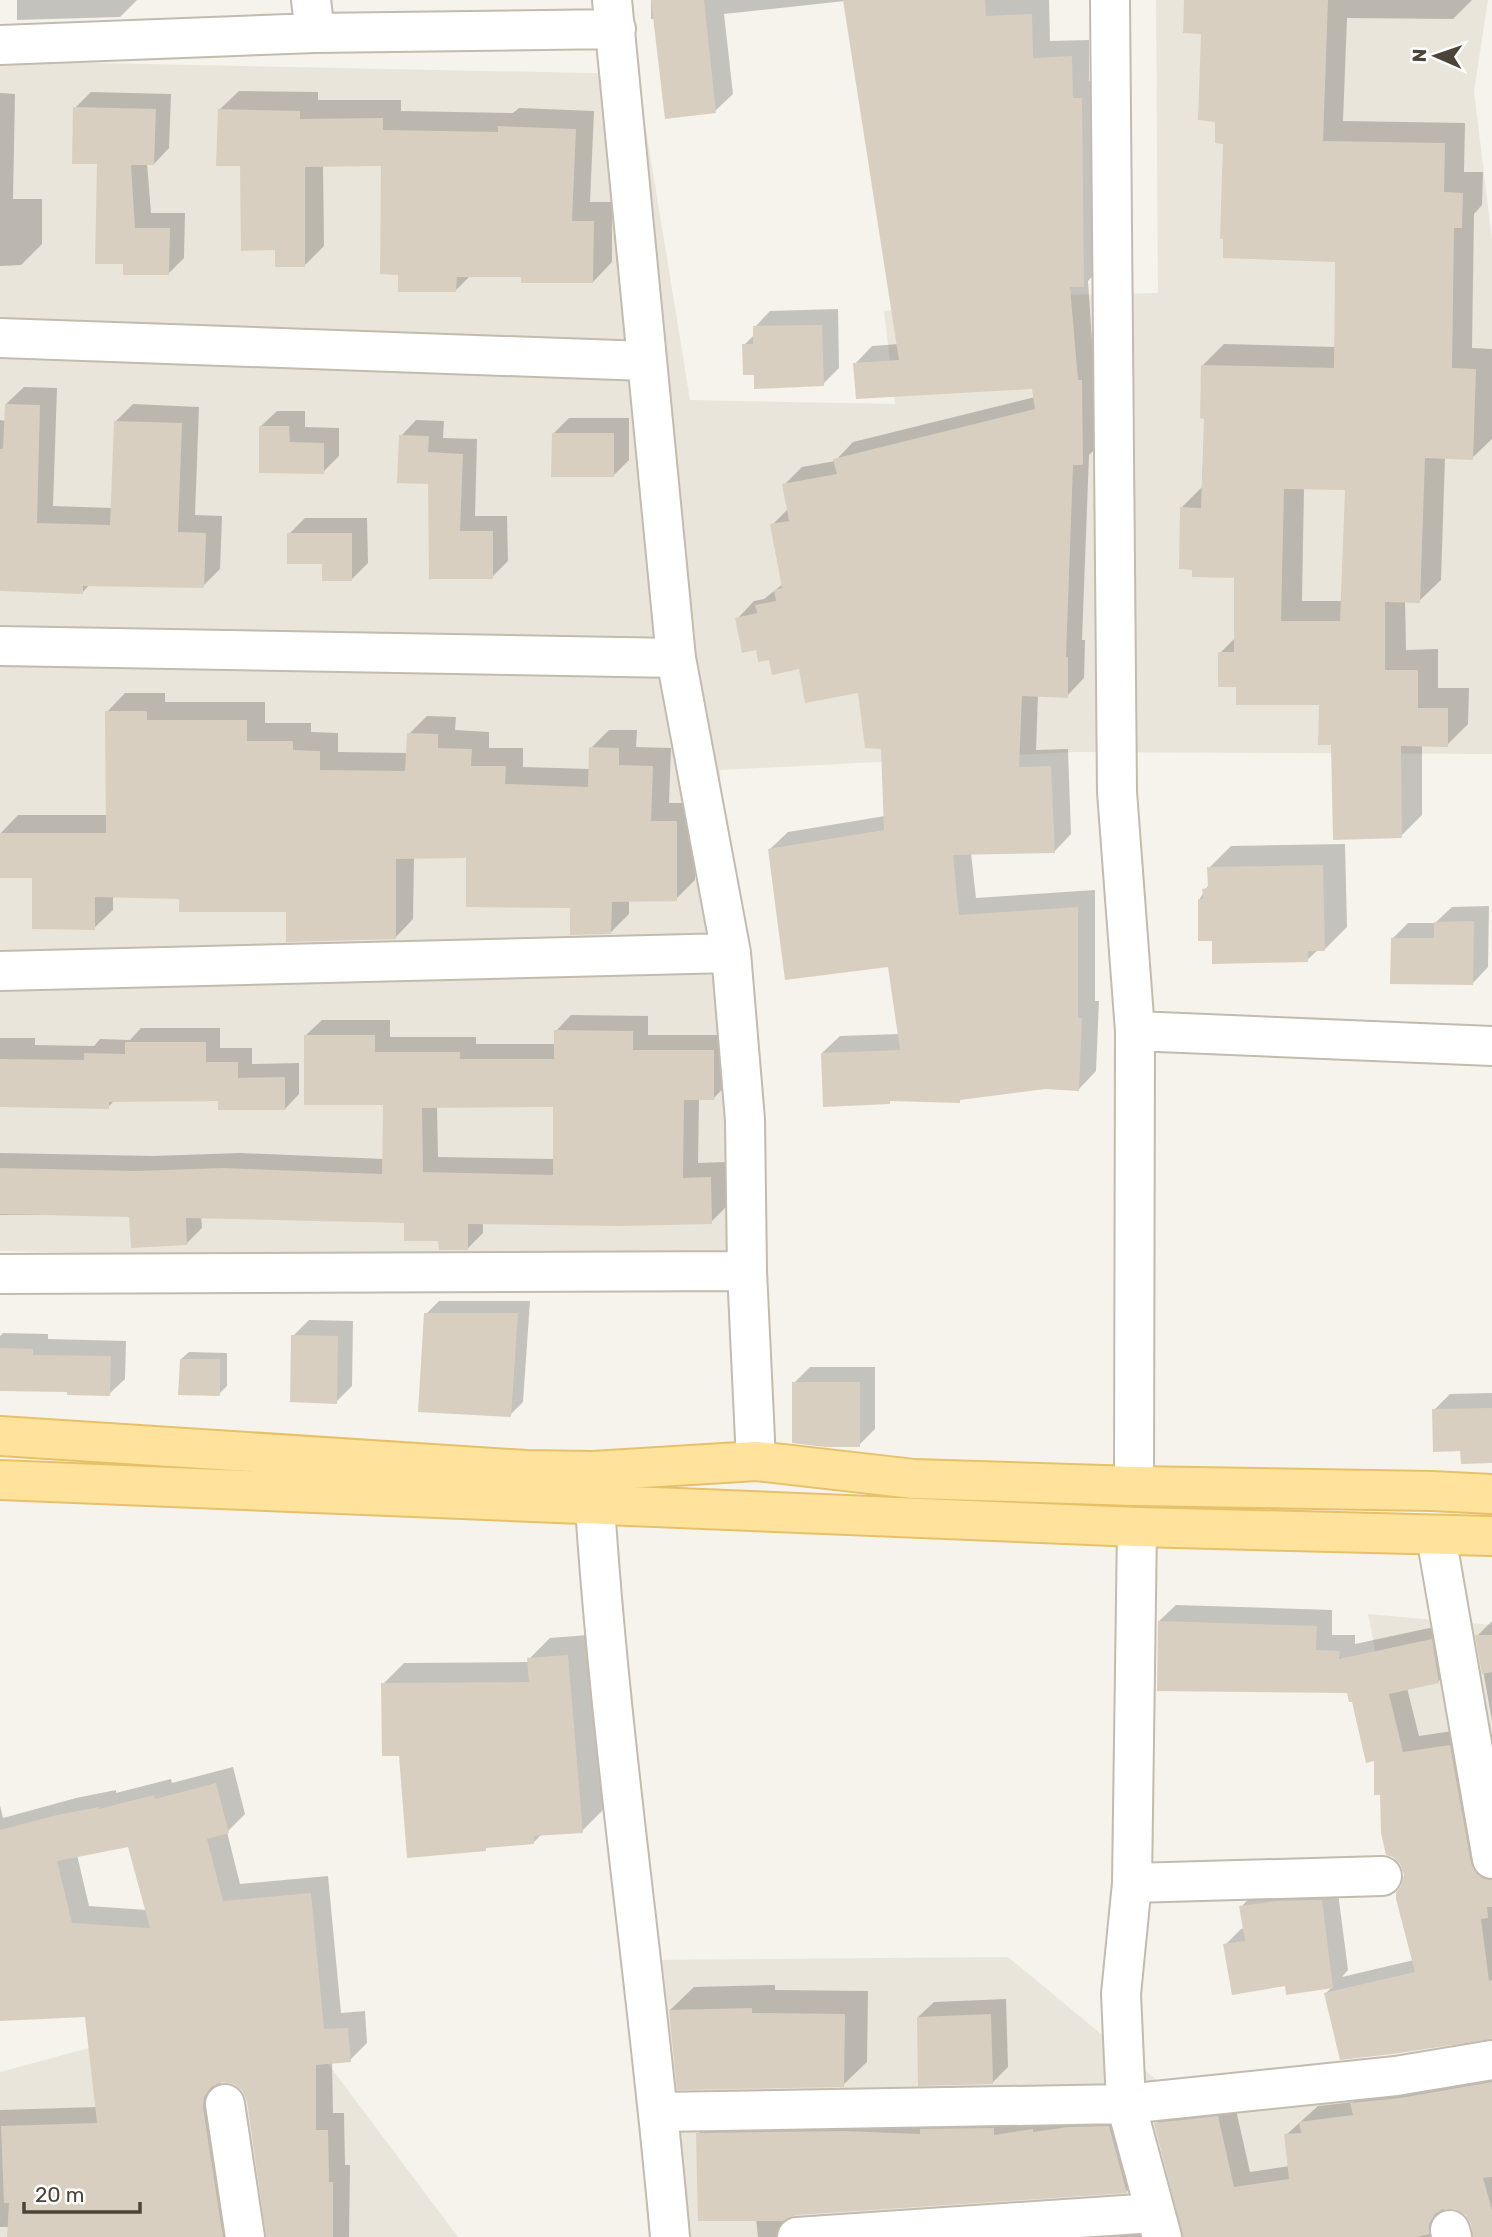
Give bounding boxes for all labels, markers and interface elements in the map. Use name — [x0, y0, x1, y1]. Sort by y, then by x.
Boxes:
north arrow — [1401, 21, 1471, 91]
text: N — [1408, 48, 1431, 63]
scale bar — [24, 2170, 140, 2214]
text: 20 m — [35, 2182, 84, 2207]

